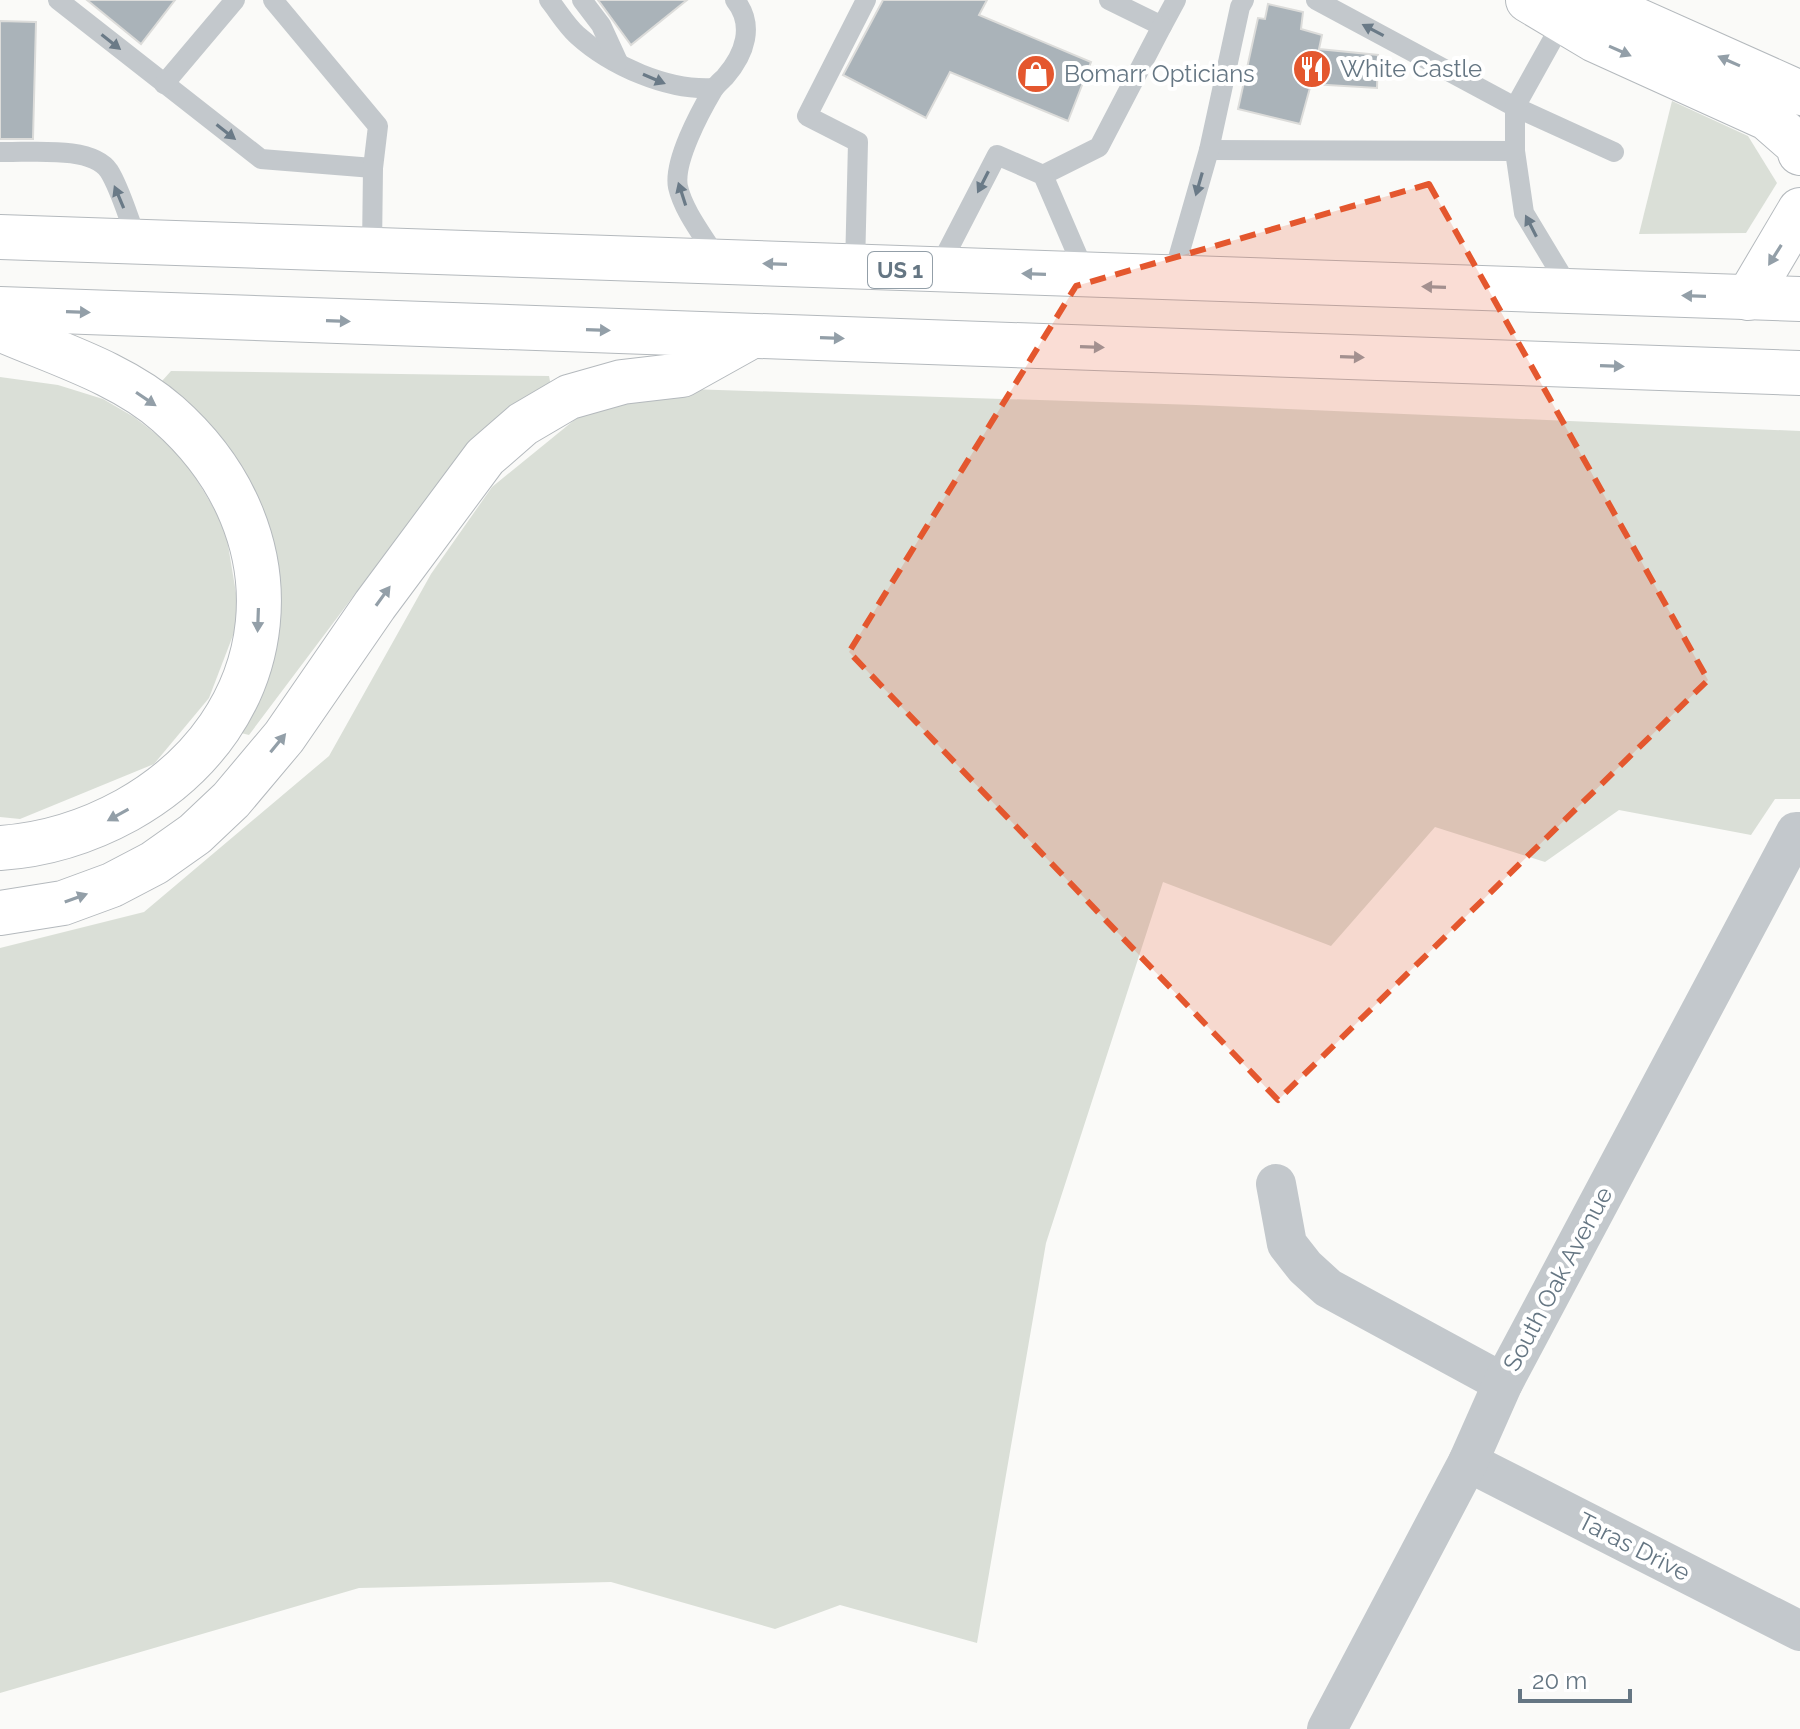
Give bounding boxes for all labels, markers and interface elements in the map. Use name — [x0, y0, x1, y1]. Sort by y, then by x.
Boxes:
one-way arrow — [1361, 24, 1384, 37]
one-way arrow — [101, 33, 121, 50]
one-way arrow — [1609, 45, 1632, 58]
restaurant icon: White Castle — [1291, 48, 1333, 90]
shop icon: Bomarr Opticians — [1015, 53, 1057, 95]
place label: White Castle — [1340, 54, 1482, 83]
one-way arrow — [1717, 54, 1741, 68]
place label: Bomarr Opticians — [1064, 59, 1255, 88]
one-way arrow — [643, 72, 666, 85]
one-way arrow — [216, 124, 236, 140]
one-way arrow — [976, 170, 990, 193]
one-way arrow — [1192, 172, 1205, 196]
one-way arrow — [676, 182, 688, 206]
one-way arrow — [113, 185, 126, 209]
one-way arrow — [1524, 215, 1537, 238]
one-way arrow — [1768, 243, 1783, 266]
road number: US 1 — [868, 252, 932, 288]
one-way arrow — [762, 258, 787, 271]
one-way arrow — [1021, 267, 1046, 280]
one-way arrow — [1421, 281, 1446, 294]
one-way arrow — [1681, 290, 1706, 302]
one-way arrow — [66, 305, 91, 318]
one-way arrow — [326, 314, 351, 327]
one-way arrow — [586, 323, 611, 336]
one-way arrow — [820, 331, 845, 344]
one-way arrow — [1080, 341, 1105, 354]
one-way arrow — [1340, 350, 1365, 363]
one-way arrow — [1599, 360, 1625, 373]
one-way arrow — [135, 391, 157, 406]
one-way arrow — [375, 585, 390, 606]
one-way arrow — [252, 608, 265, 633]
one-way arrow — [270, 732, 287, 753]
one-way arrow — [107, 808, 129, 822]
one-way arrow — [64, 892, 88, 904]
street label: South Oak Avenue — [1497, 1182, 1618, 1376]
street label: Taras Drive — [1573, 1506, 1695, 1587]
scale bar — [1520, 1653, 1630, 1703]
text: 20 m — [1532, 1666, 1587, 1695]

